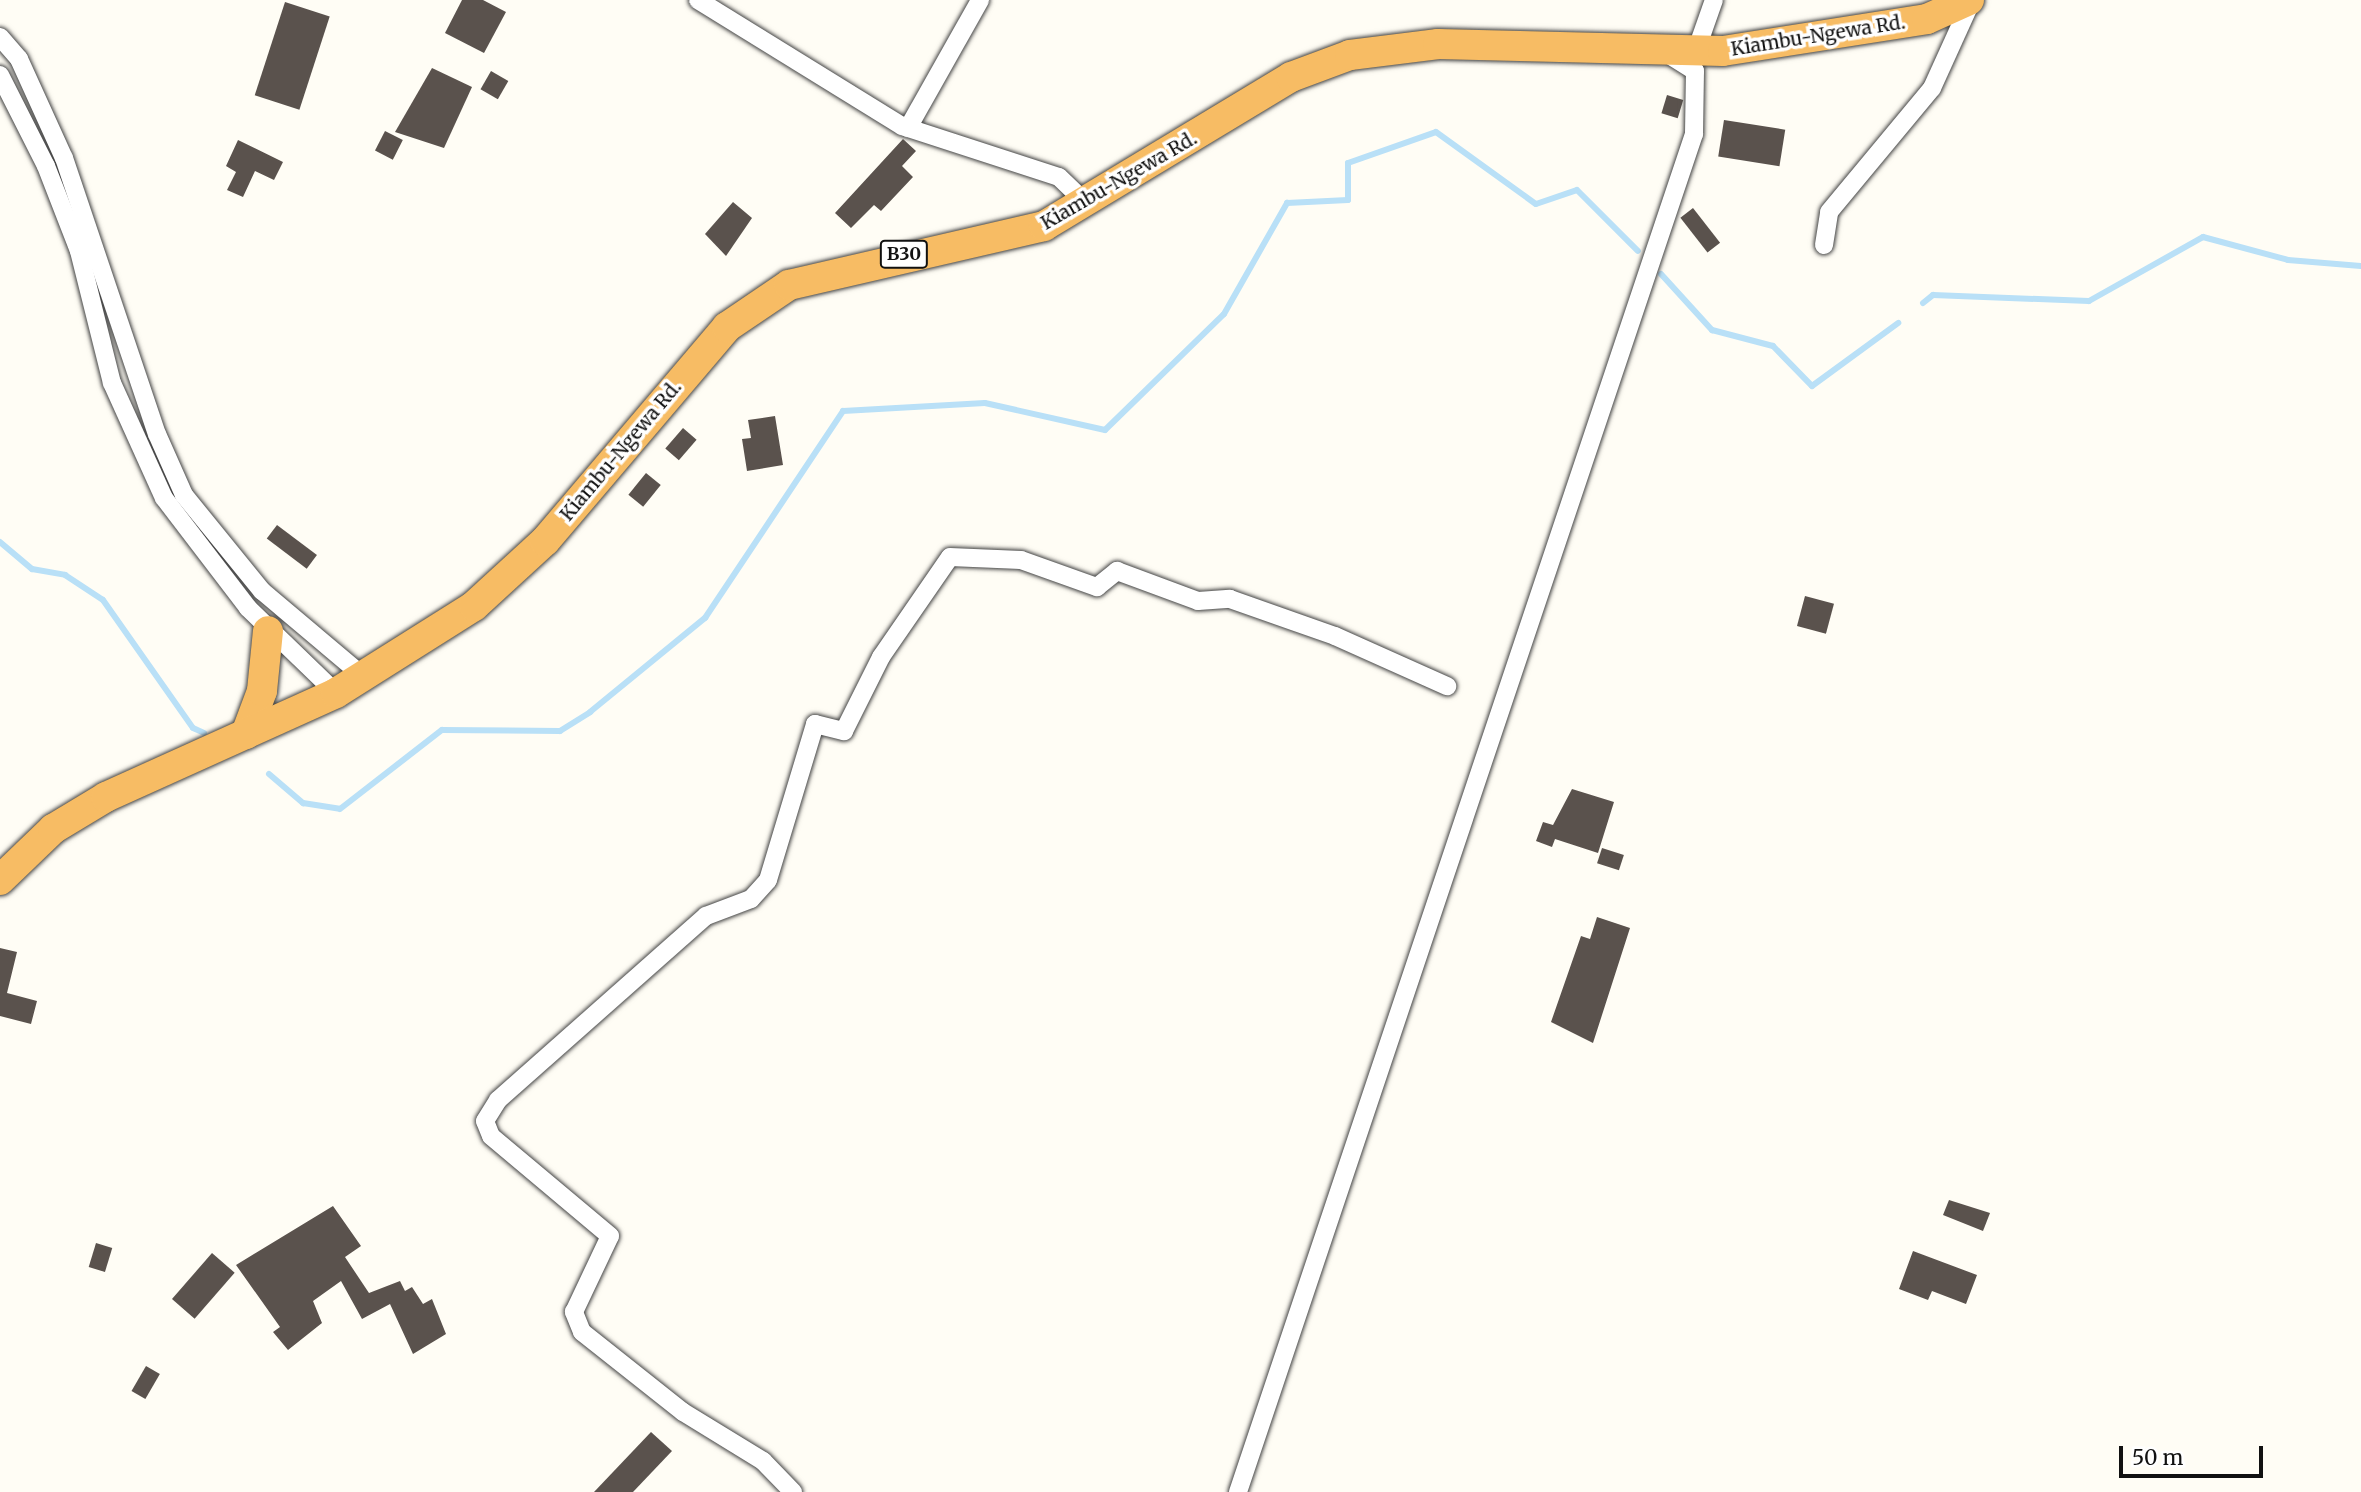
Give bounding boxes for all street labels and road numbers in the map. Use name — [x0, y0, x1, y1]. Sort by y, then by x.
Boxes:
street label: Kiambu-Ngewa Rd. — [1729, 11, 1907, 61]
street label: Kiambu-Ngewa Rd. — [1037, 127, 1201, 235]
road number: B30 — [880, 240, 928, 268]
street label: Kiambu-Ngewa Rd. — [556, 376, 686, 526]

